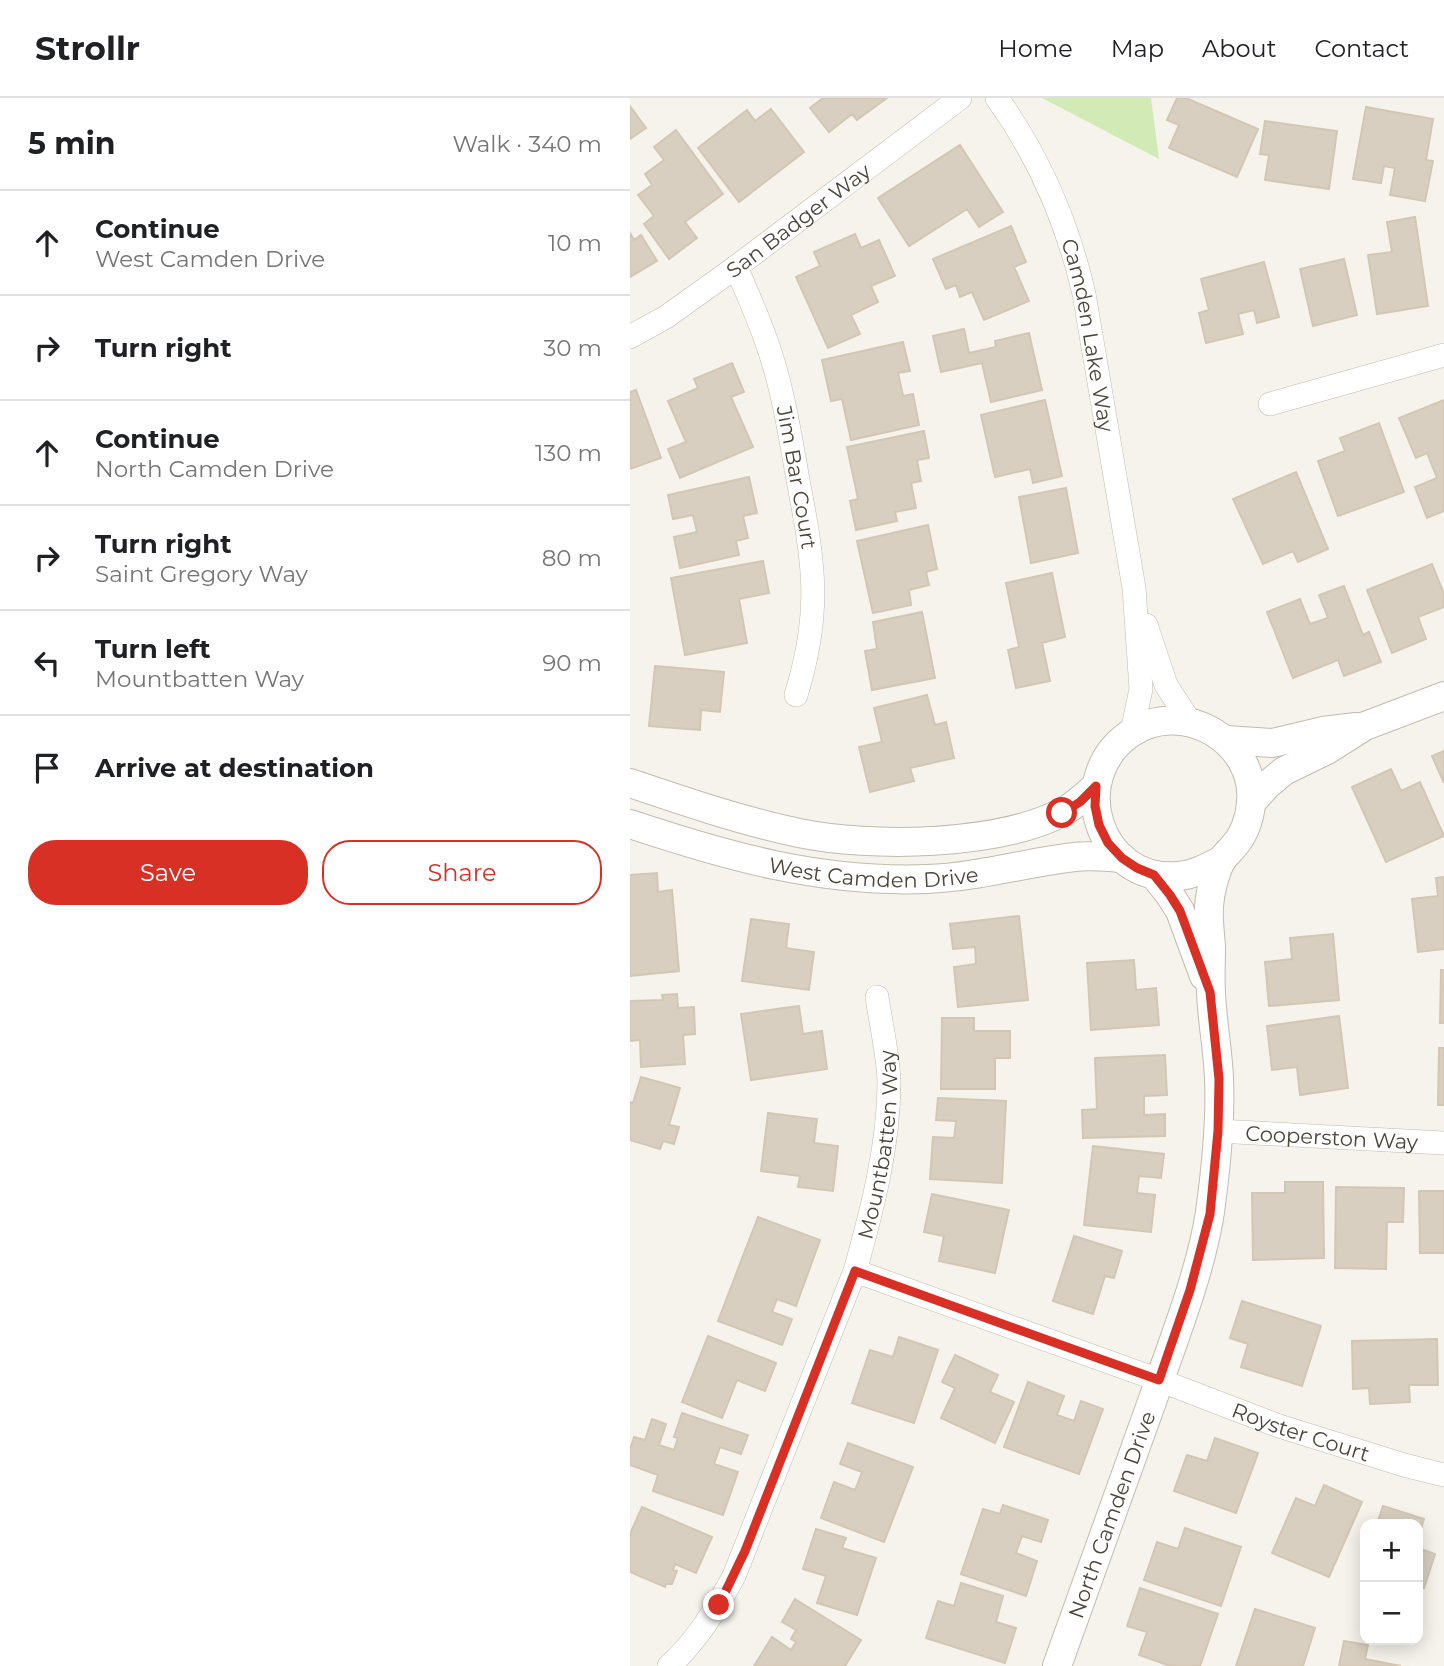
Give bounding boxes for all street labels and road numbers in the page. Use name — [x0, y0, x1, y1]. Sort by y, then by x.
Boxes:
street label: San Badger Way — [721, 157, 876, 283]
street label: Camden Lake Way — [1057, 235, 1120, 434]
street label: Jim Bar Court — [772, 402, 822, 551]
street label: West Camden Drive — [767, 852, 980, 892]
street label: Mountbatten Way — [852, 1048, 902, 1242]
street label: Cooperston Way — [1245, 1120, 1419, 1154]
street label: Royster Court — [1229, 1397, 1373, 1466]
street label: North Camden Drive — [1063, 1407, 1160, 1621]

